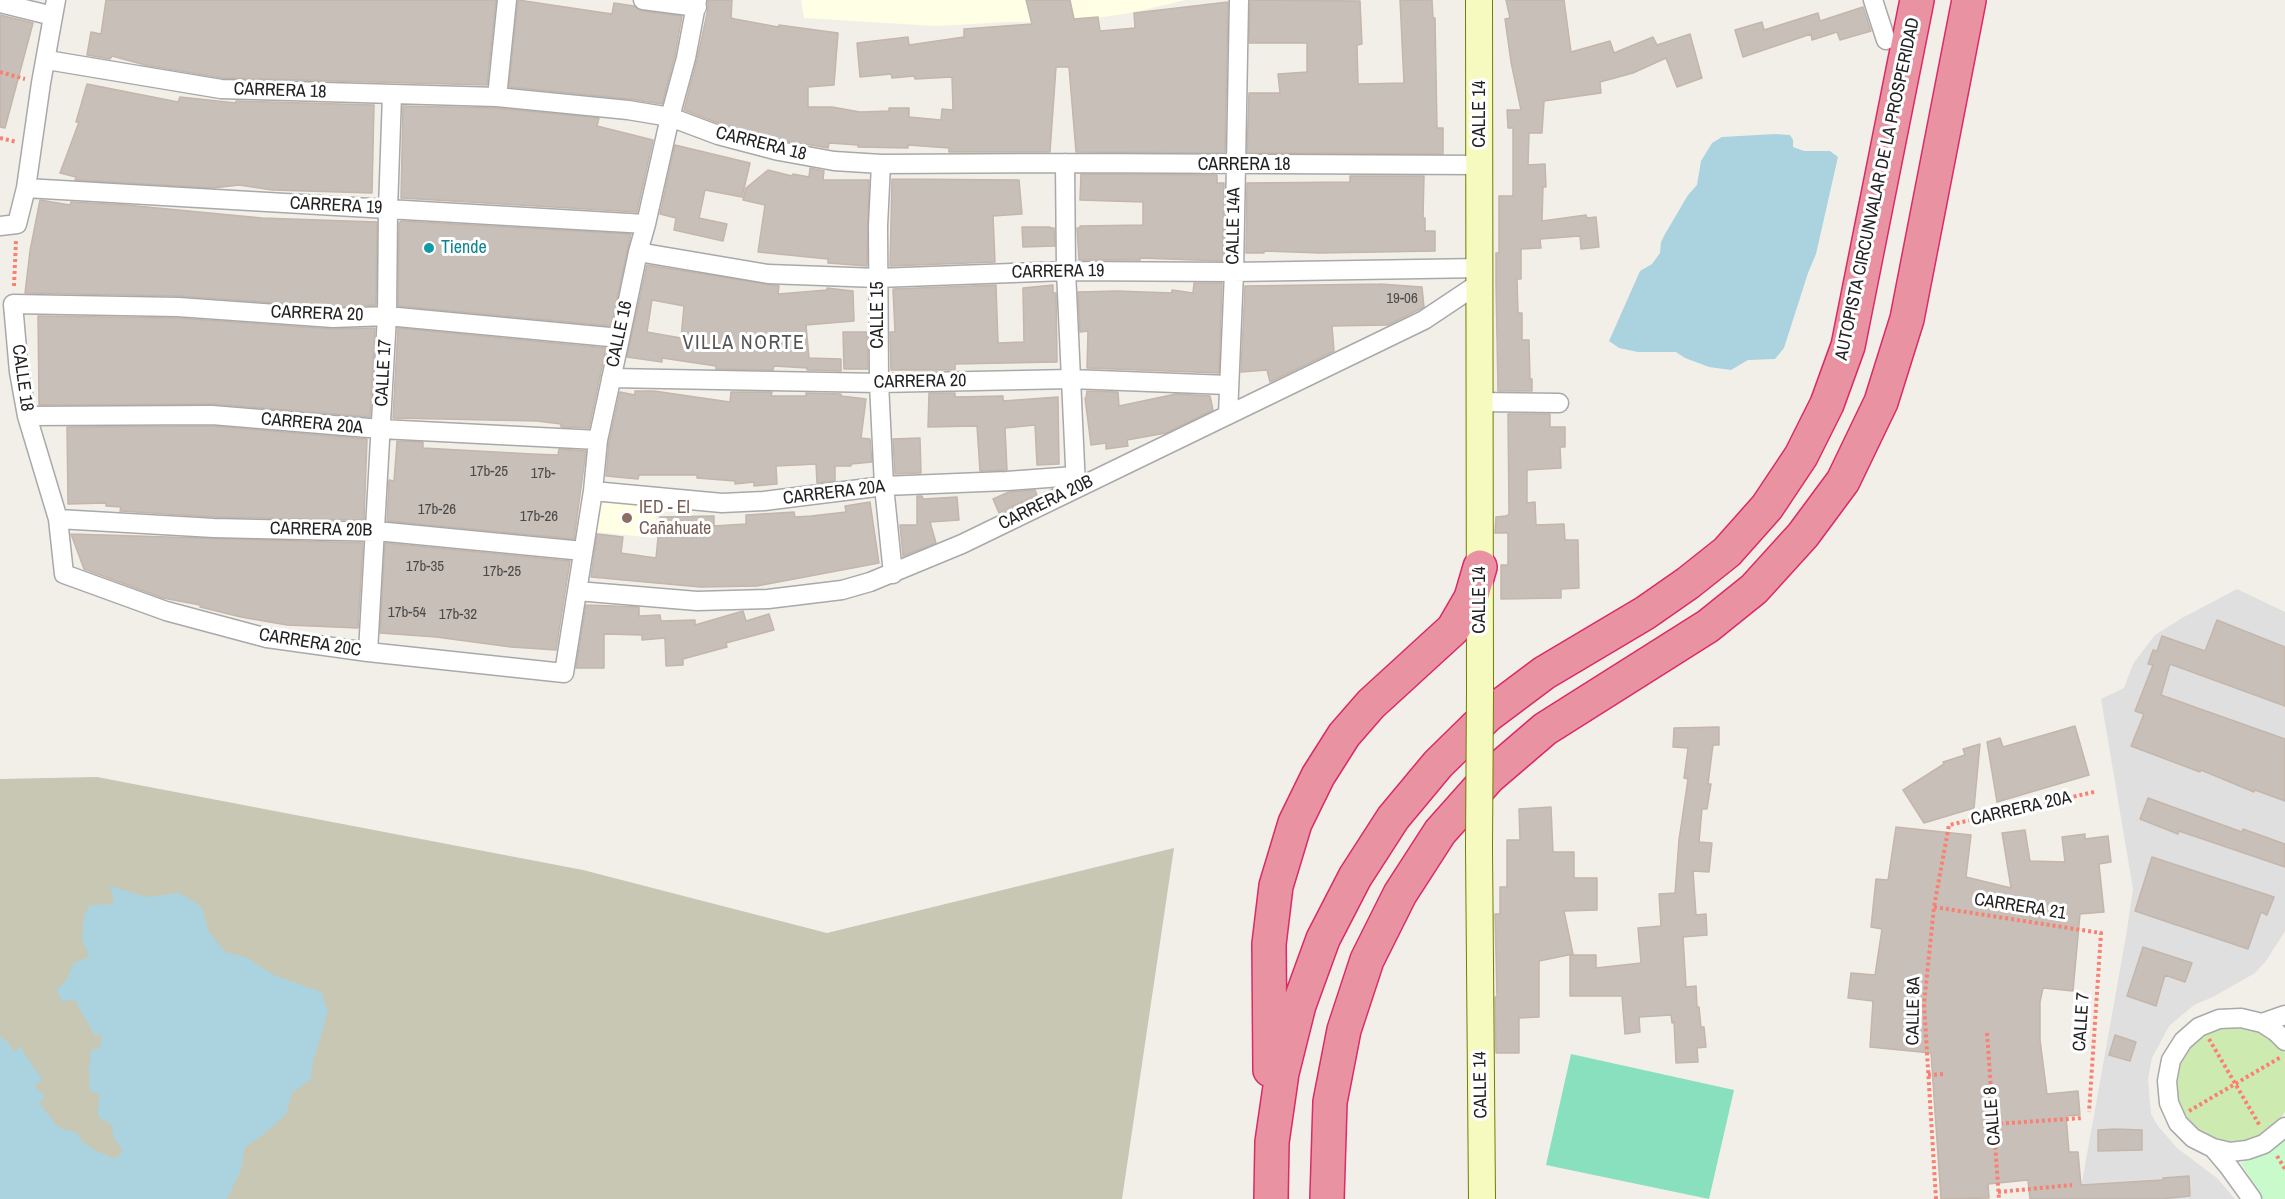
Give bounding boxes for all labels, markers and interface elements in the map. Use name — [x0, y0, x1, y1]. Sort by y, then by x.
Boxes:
street label: AUTOPISTA CIRCUNVALAR DE LA PROSPERIDAD — [1831, 16, 1925, 362]
street label: CARRERA 18 — [233, 79, 327, 103]
street label: CALLE 14 — [1469, 80, 1491, 148]
street label: CARRERA 18 — [713, 122, 809, 166]
street label: CARRERA 18 — [1198, 154, 1290, 176]
street label: CALLE 14A — [1223, 187, 1245, 265]
street label: CARRERA 19 — [289, 193, 383, 219]
place label: Tiende — [441, 237, 487, 259]
marker: Tiende — [422, 241, 436, 255]
street label: CARRERA 19 — [1011, 260, 1105, 284]
street label: CALLE 15 — [867, 281, 889, 349]
house number: 19-06 — [1386, 290, 1418, 308]
street label: CALLE 16 — [602, 299, 638, 369]
street label: CARRERA 20 — [270, 302, 364, 326]
district label: VILLA NORTE — [683, 332, 805, 356]
street label: CALLE 17 — [371, 339, 397, 407]
street label: CALLE 18 — [7, 343, 37, 413]
street label: CARRERA 20 — [873, 370, 967, 394]
street label: CARRERA 20A — [260, 409, 364, 439]
house number: 17b-25 — [470, 463, 508, 481]
house number: 17b- — [531, 465, 555, 483]
street label: CARRERA 20B — [995, 471, 1097, 535]
street label: CARRERA 20A — [782, 476, 886, 510]
place label: IED - El Cañahuate — [639, 497, 711, 540]
house number: 17b-26 — [418, 501, 456, 519]
house number: 17b-26 — [520, 508, 558, 526]
marker: IED - El Cañahuate — [620, 511, 634, 525]
street label: CARRERA 20B — [270, 518, 372, 542]
house number: 17b-35 — [406, 558, 444, 576]
house number: 17b-25 — [483, 563, 521, 581]
street label: CALLE 14 — [1469, 566, 1491, 634]
house number: 17b-54 — [388, 604, 426, 622]
house number: 17b-32 — [439, 606, 477, 624]
street label: CARRERA 20C — [257, 624, 363, 662]
street label: CARRERA 20A — [1969, 787, 2073, 831]
street label: CARRERA 21 — [1973, 889, 2067, 925]
street label: CALLE 8A — [1903, 976, 1925, 1046]
street label: CALLE 7 — [2069, 992, 2095, 1052]
street label: CALLE 14 — [1470, 1051, 1492, 1119]
street label: CALLE 8 — [1980, 1086, 2006, 1146]

